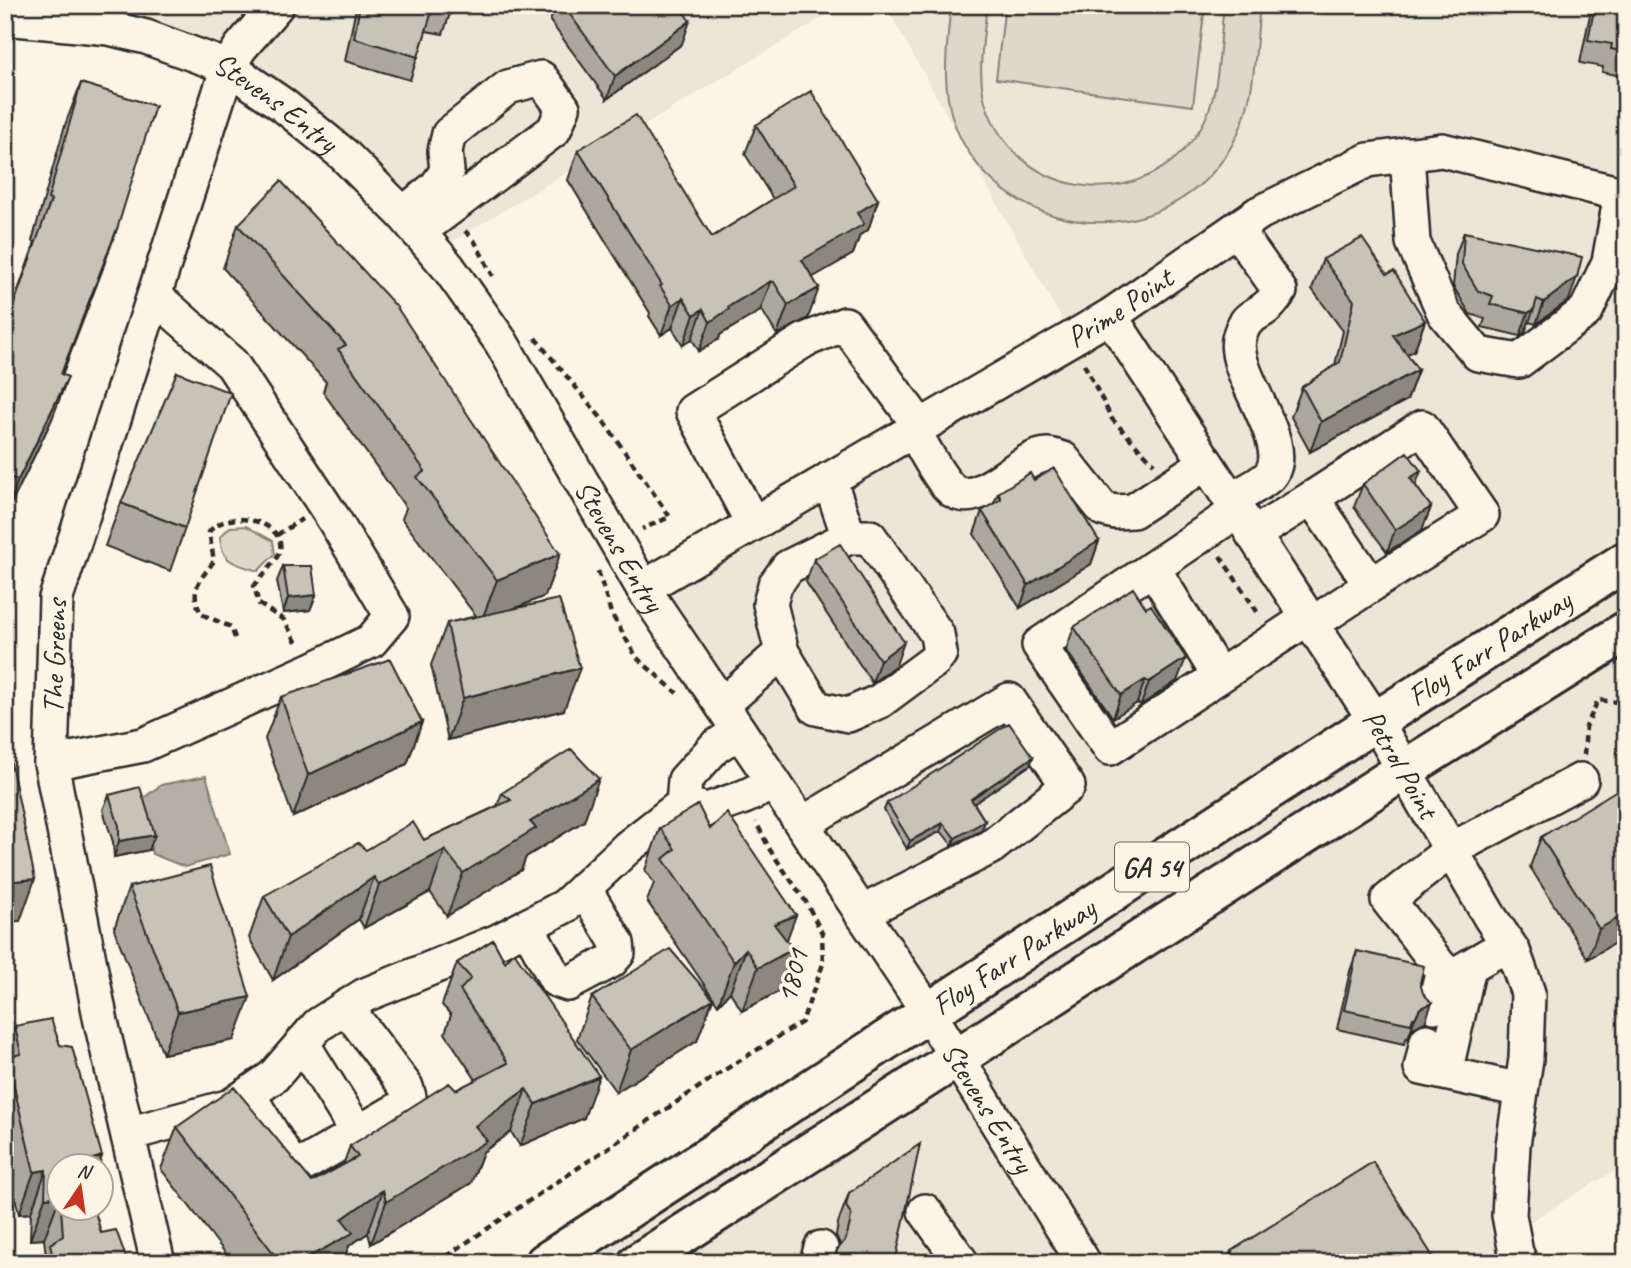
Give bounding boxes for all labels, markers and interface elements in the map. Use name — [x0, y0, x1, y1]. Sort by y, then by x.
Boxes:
street label: Stevens Entry — [208, 44, 347, 162]
street label: Prime Point — [1060, 258, 1183, 356]
street label: Stevens Entry — [566, 473, 673, 620]
street label: Floy Farr Parkway — [1400, 581, 1580, 715]
street label: The Greens — [34, 596, 75, 714]
street label: Petrol Point — [1354, 702, 1449, 828]
road number: GA 54 — [1115, 842, 1189, 892]
street label: Floy Farr Parkway — [925, 889, 1104, 1024]
street label: 1801 — [767, 944, 817, 1007]
street label: Stevens Entry — [933, 1036, 1043, 1181]
north arrow — [46, 1152, 116, 1222]
text: N — [75, 1158, 95, 1185]

